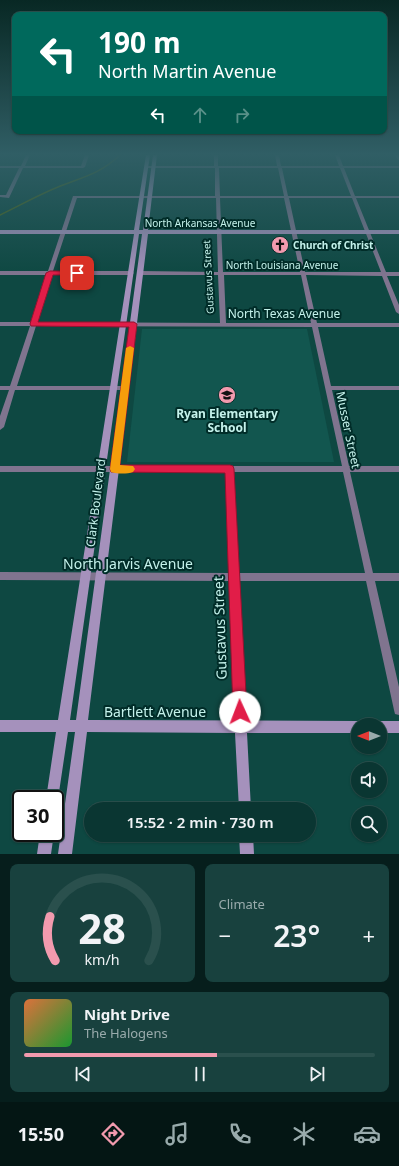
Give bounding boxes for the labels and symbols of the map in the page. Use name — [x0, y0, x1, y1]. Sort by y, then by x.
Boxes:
street label: North Arkansas Avenue — [145, 216, 256, 230]
church icon: Church of Christ — [270, 235, 290, 255]
place label: Church of Christ — [293, 238, 374, 252]
street label: Gustavus Street — [199, 239, 217, 314]
pin — [60, 256, 94, 290]
street label: North Louisiana Avenue — [226, 258, 339, 272]
street label: North Texas Avenue — [228, 305, 341, 322]
school or university icon: Ryan Elementary School — [217, 385, 237, 405]
street label: Musser Street — [332, 390, 365, 471]
place label: Ryan Elementary School — [176, 405, 278, 436]
street label: Clark Boulevard — [82, 458, 109, 548]
street label: North Jarvis Avenue — [63, 554, 193, 573]
street label: Gustavus Street — [208, 576, 231, 680]
position arrow — [219, 691, 261, 733]
street label: Bartlett Avenue — [104, 702, 206, 721]
north arrow — [351, 718, 387, 754]
speed limit sign: 30 — [12, 790, 64, 842]

